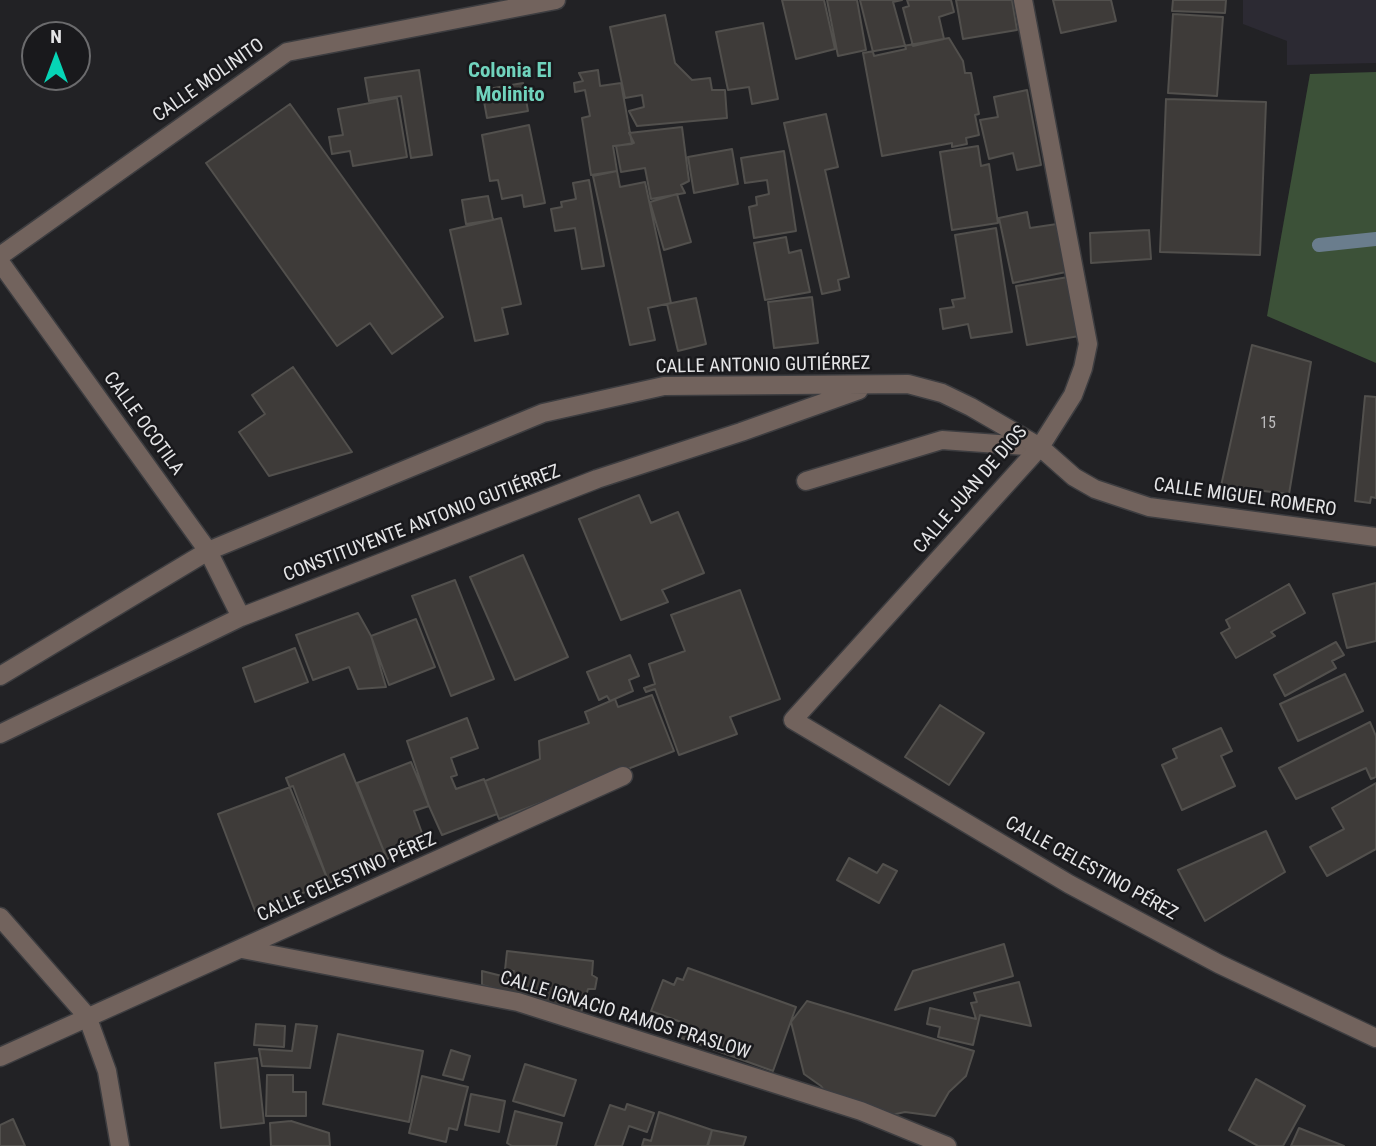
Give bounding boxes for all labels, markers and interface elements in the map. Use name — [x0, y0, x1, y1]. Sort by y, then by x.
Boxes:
north arrow — [21, 21, 91, 91]
text: N — [50, 25, 62, 48]
street label: CALLE MOLINITO — [149, 34, 269, 128]
district label: Colonia El Molinito — [468, 59, 552, 109]
street label: CALLE ANTONIO GUTIÉRREZ — [655, 353, 871, 379]
street label: CALLE OCOTILA — [98, 368, 188, 480]
house number: 15 — [1260, 414, 1276, 434]
street label: CALLE JUAN DE DIOS — [909, 421, 1033, 559]
street label: CONSTITUYENTE ANTONIO GUTIÉRREZ — [280, 461, 564, 587]
street label: CALLE MIGUEL ROMERO — [1152, 474, 1338, 522]
street label: CALLE CELESTINO PÉREZ — [1001, 812, 1181, 926]
street label: CALLE CELESTINO PÉREZ — [254, 828, 440, 928]
street label: CALLE IGNACIO RAMOS PRASLOW — [497, 967, 753, 1065]

